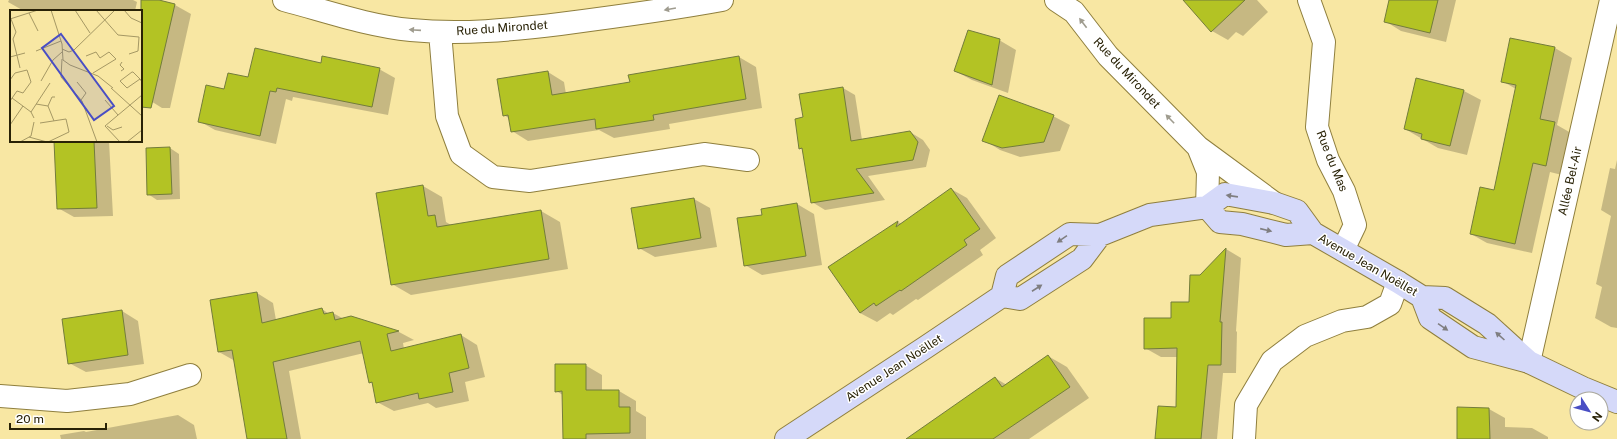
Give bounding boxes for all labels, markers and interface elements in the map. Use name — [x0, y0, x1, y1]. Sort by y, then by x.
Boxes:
one-way arrow — [664, 6, 676, 12]
inset map — [10, 10, 142, 142]
street label: Rue du Mirondet — [456, 18, 549, 38]
one-way arrow — [1079, 18, 1087, 28]
one-way arrow — [409, 27, 421, 34]
street label: Rue du Mirondet — [1091, 35, 1164, 112]
one-way arrow — [1165, 114, 1175, 124]
street label: Rue du Mas — [1313, 128, 1351, 194]
street label: Allée Bel-Air — [1555, 145, 1585, 217]
one-way arrow — [1225, 193, 1238, 199]
one-way arrow — [1260, 227, 1273, 233]
street label: Avenue Jean Noëllet — [1316, 231, 1420, 299]
one-way arrow — [1057, 235, 1068, 243]
one-way arrow — [1032, 284, 1042, 292]
one-way arrow — [1438, 324, 1449, 331]
street label: Avenue Jean Noëllet — [843, 331, 945, 404]
one-way arrow — [1495, 331, 1505, 341]
north arrow — [1569, 391, 1609, 431]
scale bar — [10, 405, 106, 431]
text: N — [1590, 410, 1604, 424]
text: 20 m — [16, 412, 44, 426]

